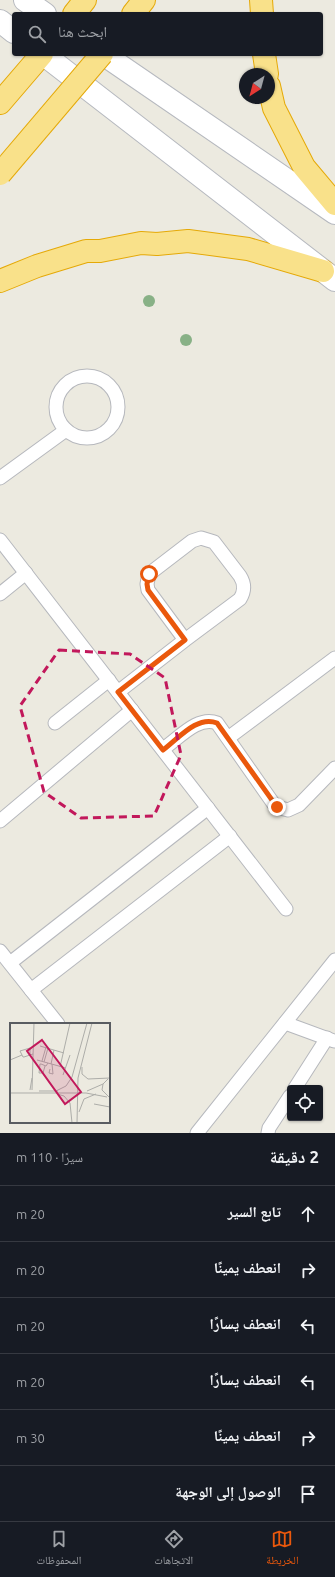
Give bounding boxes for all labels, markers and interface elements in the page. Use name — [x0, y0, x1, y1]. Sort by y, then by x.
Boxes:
search box — [12, 12, 323, 56]
icon: search — [26, 23, 48, 45]
text: ابحث هنا — [58, 23, 107, 40]
north arrow — [239, 68, 275, 104]
route start — [140, 565, 158, 583]
route end — [268, 798, 286, 816]
inset map — [10, 1023, 110, 1123]
map controls — [287, 1085, 323, 1121]
button: locate — [287, 1085, 323, 1121]
text: 2 دقيقة — [270, 1147, 319, 1166]
text: سيرًا · 110 m — [16, 1150, 83, 1164]
text: تابع السير — [227, 1203, 281, 1220]
icon: ahead — [297, 1203, 319, 1225]
text: 20 m — [16, 1207, 45, 1221]
text: انعطف يمينًا — [214, 1259, 281, 1276]
icon: right — [297, 1259, 319, 1281]
text: 20 m — [16, 1263, 45, 1277]
text: انعطف يسارًا — [209, 1315, 281, 1332]
icon: left — [297, 1315, 319, 1337]
text: 20 m — [16, 1319, 45, 1333]
text: انعطف يسارًا — [209, 1371, 281, 1388]
icon: left — [297, 1371, 319, 1393]
text: 20 m — [16, 1375, 45, 1389]
text: انعطف يمينًا — [214, 1427, 281, 1444]
icon: right — [297, 1427, 319, 1449]
text: 30 m — [16, 1431, 45, 1445]
text: الوصول إلى الوجهة — [175, 1483, 281, 1500]
icon: arrive — [297, 1483, 319, 1505]
tab: المحفوظات — [36, 1528, 81, 1571]
tab: الاتجاهات — [154, 1528, 193, 1571]
tab: الخريطة — [266, 1528, 299, 1571]

